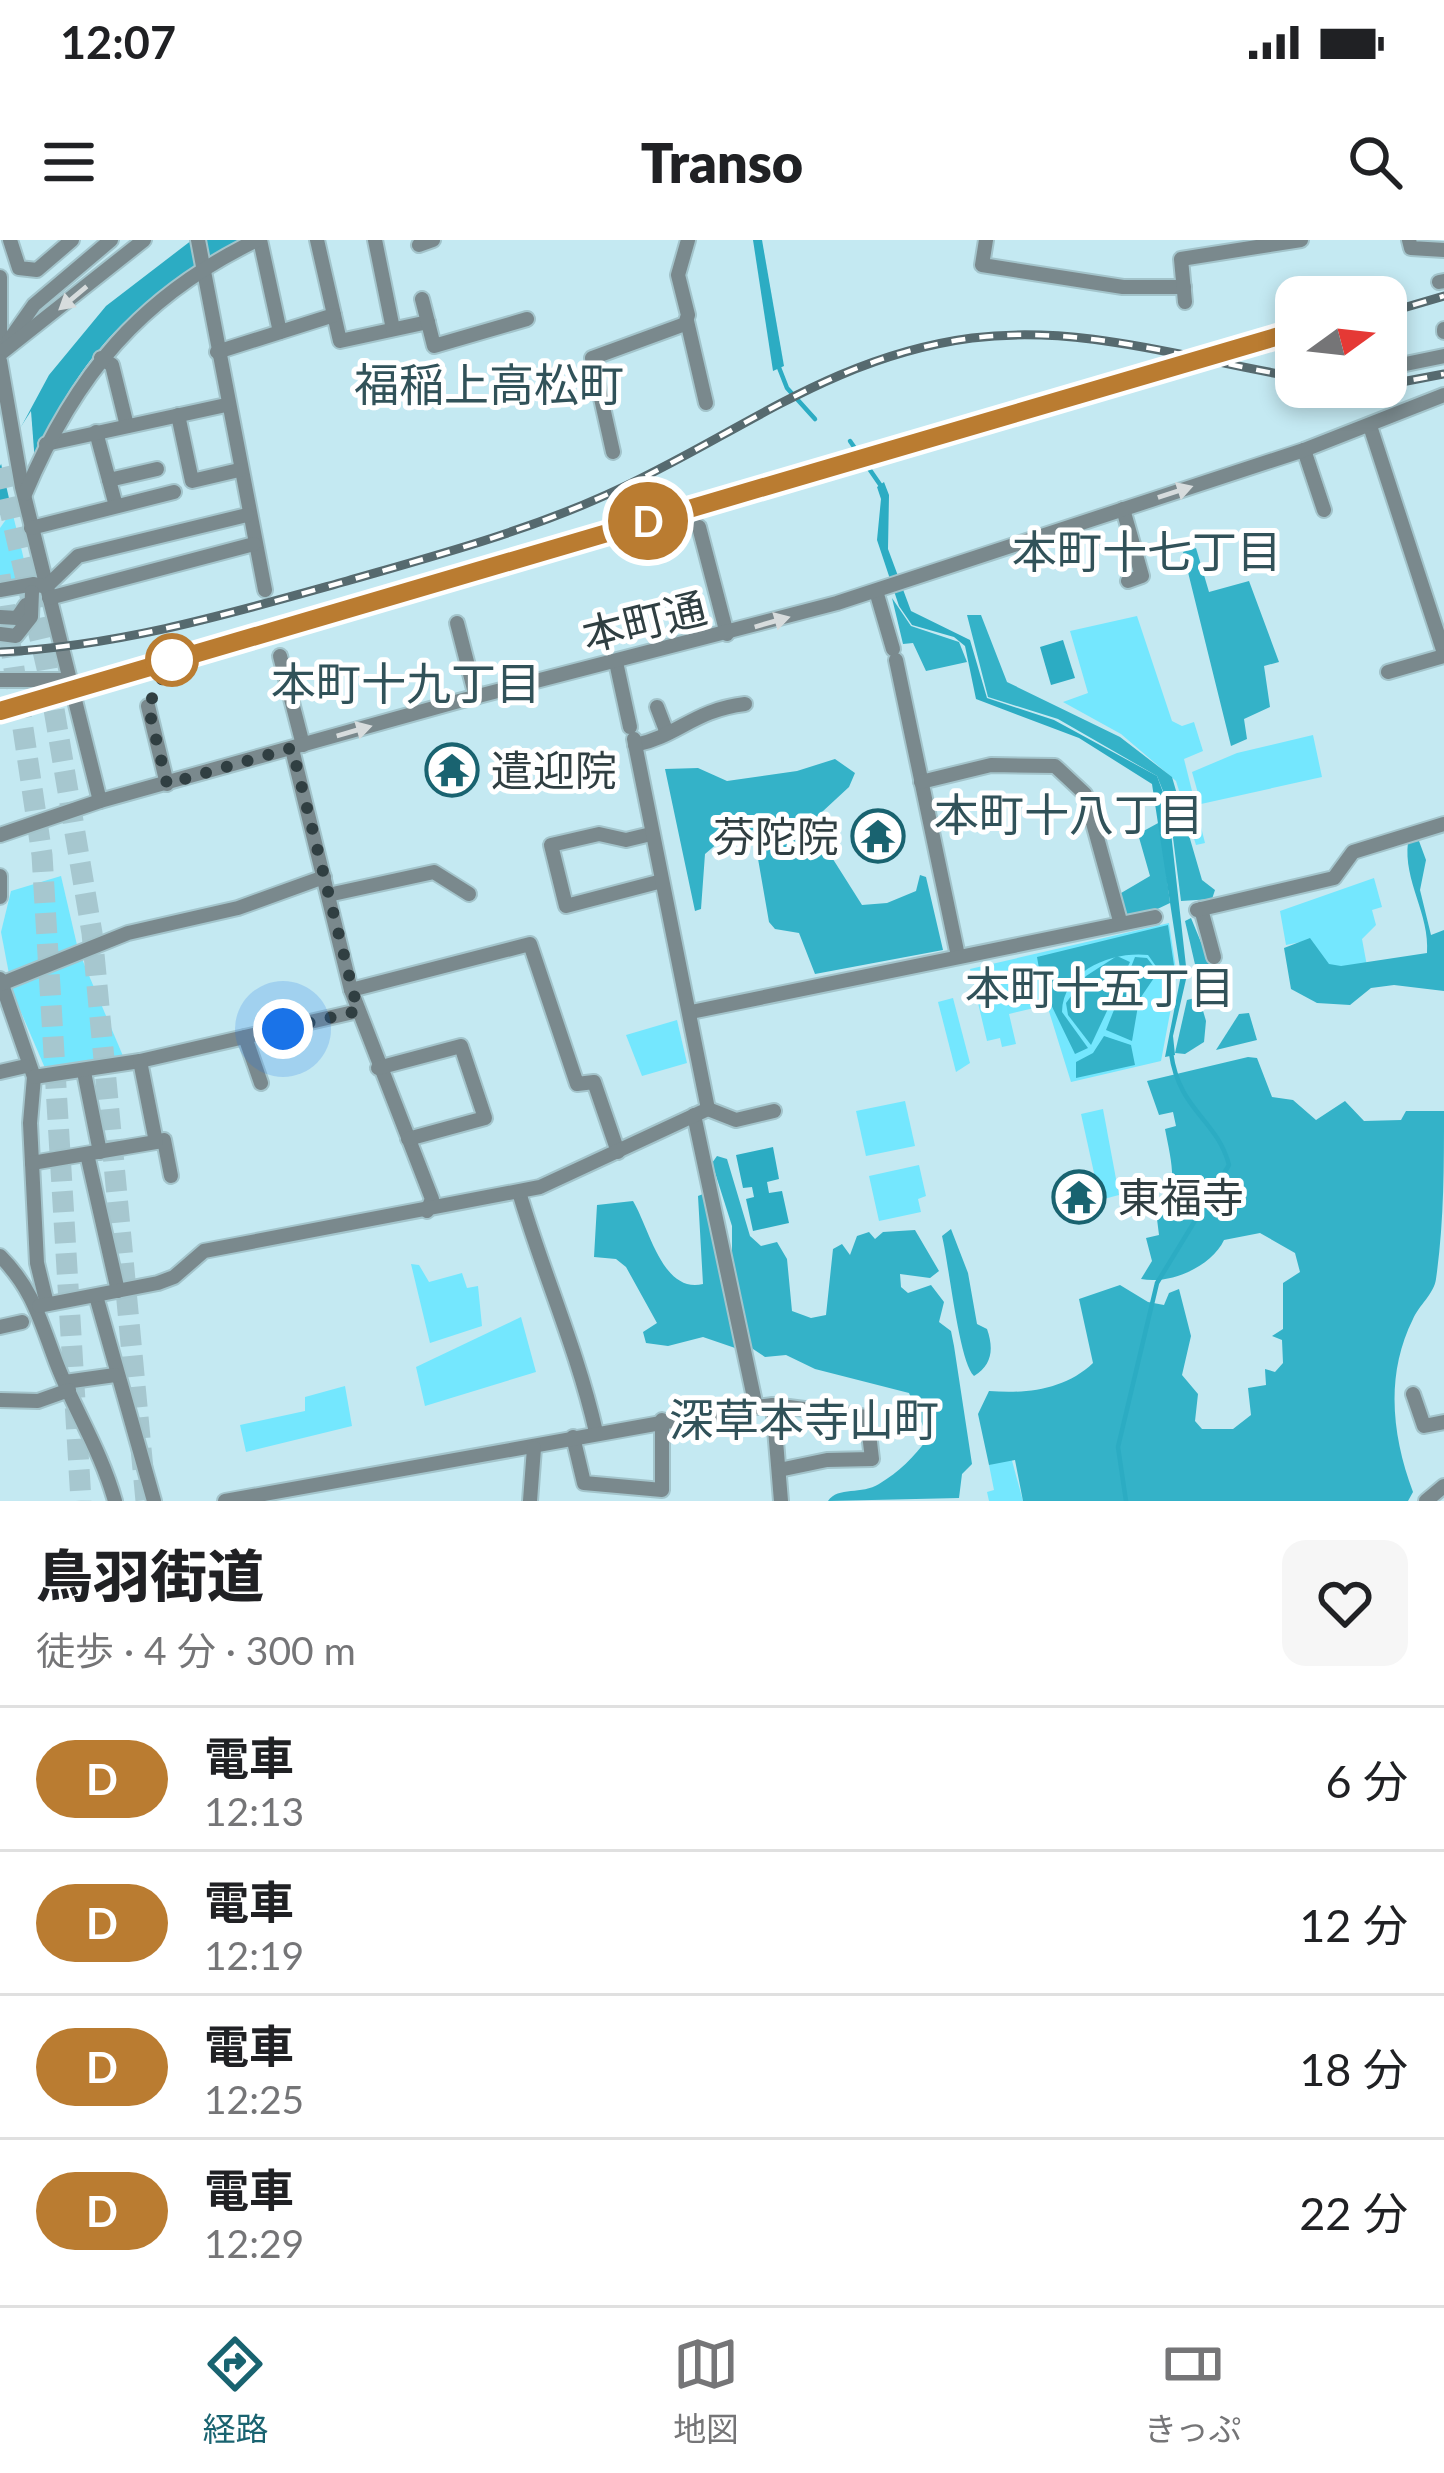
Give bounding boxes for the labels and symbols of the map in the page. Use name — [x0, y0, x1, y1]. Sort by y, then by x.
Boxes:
north arrow — [1275, 276, 1407, 408]
one-way arrow — [58, 285, 88, 311]
district label: 福稲上高松町 — [354, 357, 624, 411]
line badge: D — [609, 482, 687, 560]
one-way arrow — [1157, 482, 1194, 501]
district label: 本町十七丁目 — [1012, 524, 1282, 578]
street label: 本町通 — [577, 581, 711, 661]
one-way arrow — [754, 611, 791, 630]
unlabelled marker — [147, 635, 197, 685]
district label: 本町十九丁目 — [271, 656, 541, 710]
one-way arrow — [336, 721, 373, 739]
temple icon: 遣迎院 — [424, 742, 480, 798]
place label: 遣迎院 — [491, 745, 617, 795]
district label: 本町十八丁目 — [934, 787, 1204, 841]
temple icon: 芬陀院 — [850, 808, 906, 864]
place label: 芬陀院 — [713, 811, 839, 861]
district label: 本町十五丁目 — [965, 960, 1235, 1014]
your location — [253, 999, 313, 1059]
temple icon: 東福寺 — [1051, 1169, 1107, 1225]
place label: 東福寺 — [1118, 1172, 1244, 1222]
district label: 深草本寺山町 — [669, 1392, 939, 1446]

